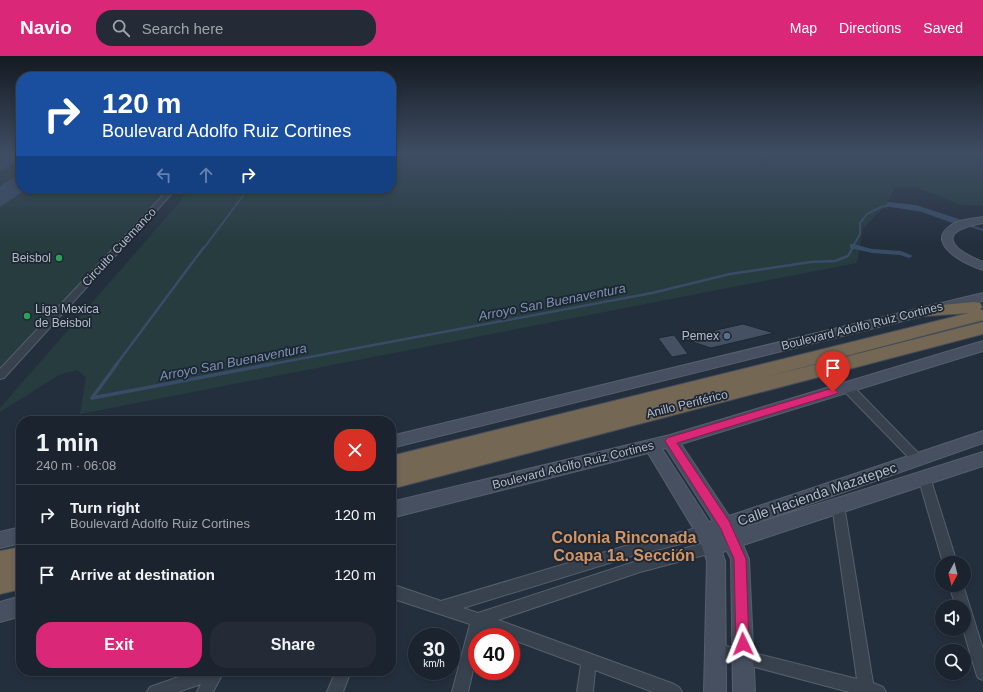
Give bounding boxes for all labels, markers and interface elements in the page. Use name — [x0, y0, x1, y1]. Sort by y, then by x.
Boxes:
search box — [96, 10, 376, 46]
text: Navio — [20, 17, 72, 38]
icon: search — [110, 17, 132, 39]
text: Search here — [142, 20, 223, 37]
text: Map — [790, 20, 817, 36]
text: Directions — [839, 20, 901, 36]
text: Saved — [923, 20, 963, 36]
icon: right — [36, 88, 88, 140]
text: 120 m — [102, 88, 181, 119]
text: Boulevard Adolfo Ruiz Cortines — [102, 121, 351, 141]
icon: left — [153, 164, 175, 186]
icon: ahead — [195, 164, 217, 186]
icon: right — [237, 164, 259, 186]
street label: Circuito Cuemanco — [79, 205, 159, 289]
place label: Beisbol — [12, 251, 51, 265]
marker: Beisbol — [54, 253, 64, 263]
water label: Arroyo San Buenaventura — [476, 280, 627, 324]
street label: Boulevard Adolfo Ruiz Cortines — [780, 299, 944, 353]
place label: Liga Mexica de Beisbol — [35, 302, 99, 330]
marker: Liga Mexica de Beisbol — [22, 311, 32, 321]
place label: Pemex — [682, 329, 719, 343]
marker: Pemex — [722, 331, 732, 341]
water label: Arroyo San Buenaventura — [157, 340, 308, 384]
pin — [816, 351, 850, 392]
icon: arrive — [822, 357, 844, 379]
street label: Anillo Periférico — [645, 387, 729, 421]
text: 1 min — [36, 429, 99, 456]
button: close — [334, 429, 376, 471]
street label: Boulevard Adolfo Ruiz Cortines — [491, 438, 655, 492]
text: 240 m · 06:08 — [36, 458, 116, 473]
street label: Calle Hacienda Mazatepec — [735, 459, 899, 529]
text: Turn right — [70, 499, 140, 516]
icon: right — [36, 504, 58, 526]
text: 120 m — [334, 506, 376, 523]
text: Boulevard Adolfo Ruiz Cortines — [70, 516, 250, 531]
district label: Colonia Rinconada Coapa 1a. Sección — [552, 529, 697, 564]
north arrow — [935, 556, 971, 592]
map controls — [935, 556, 971, 680]
icon: arrive — [36, 564, 58, 586]
text: Arrive at destination — [70, 566, 215, 583]
text: 120 m — [334, 566, 376, 583]
button: sound — [935, 600, 971, 636]
button: Exit — [36, 622, 202, 668]
button: Share — [210, 622, 376, 668]
position arrow — [722, 623, 764, 665]
speed limit sign: 40 — [468, 628, 520, 680]
text: 30 — [423, 638, 445, 660]
button: search — [935, 644, 971, 680]
text: km/h — [423, 658, 445, 669]

